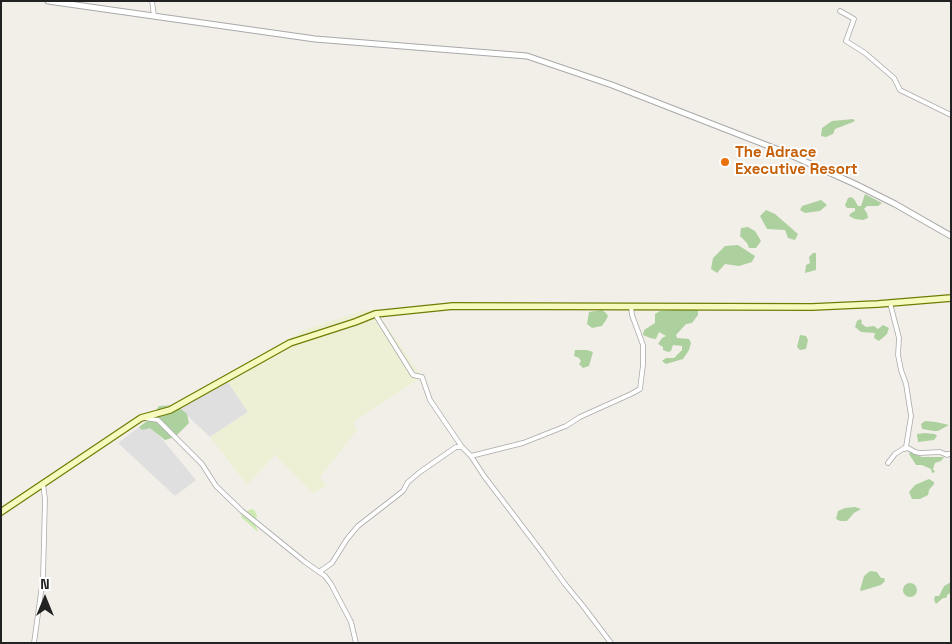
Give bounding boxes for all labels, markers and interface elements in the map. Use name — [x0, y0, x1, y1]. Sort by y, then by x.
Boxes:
place label: The Adrace Executive Resort — [735, 144, 858, 179]
marker: The Adrace Executive Resort — [719, 156, 731, 168]
north arrow — [20, 574, 70, 624]
text: N — [40, 575, 50, 593]

